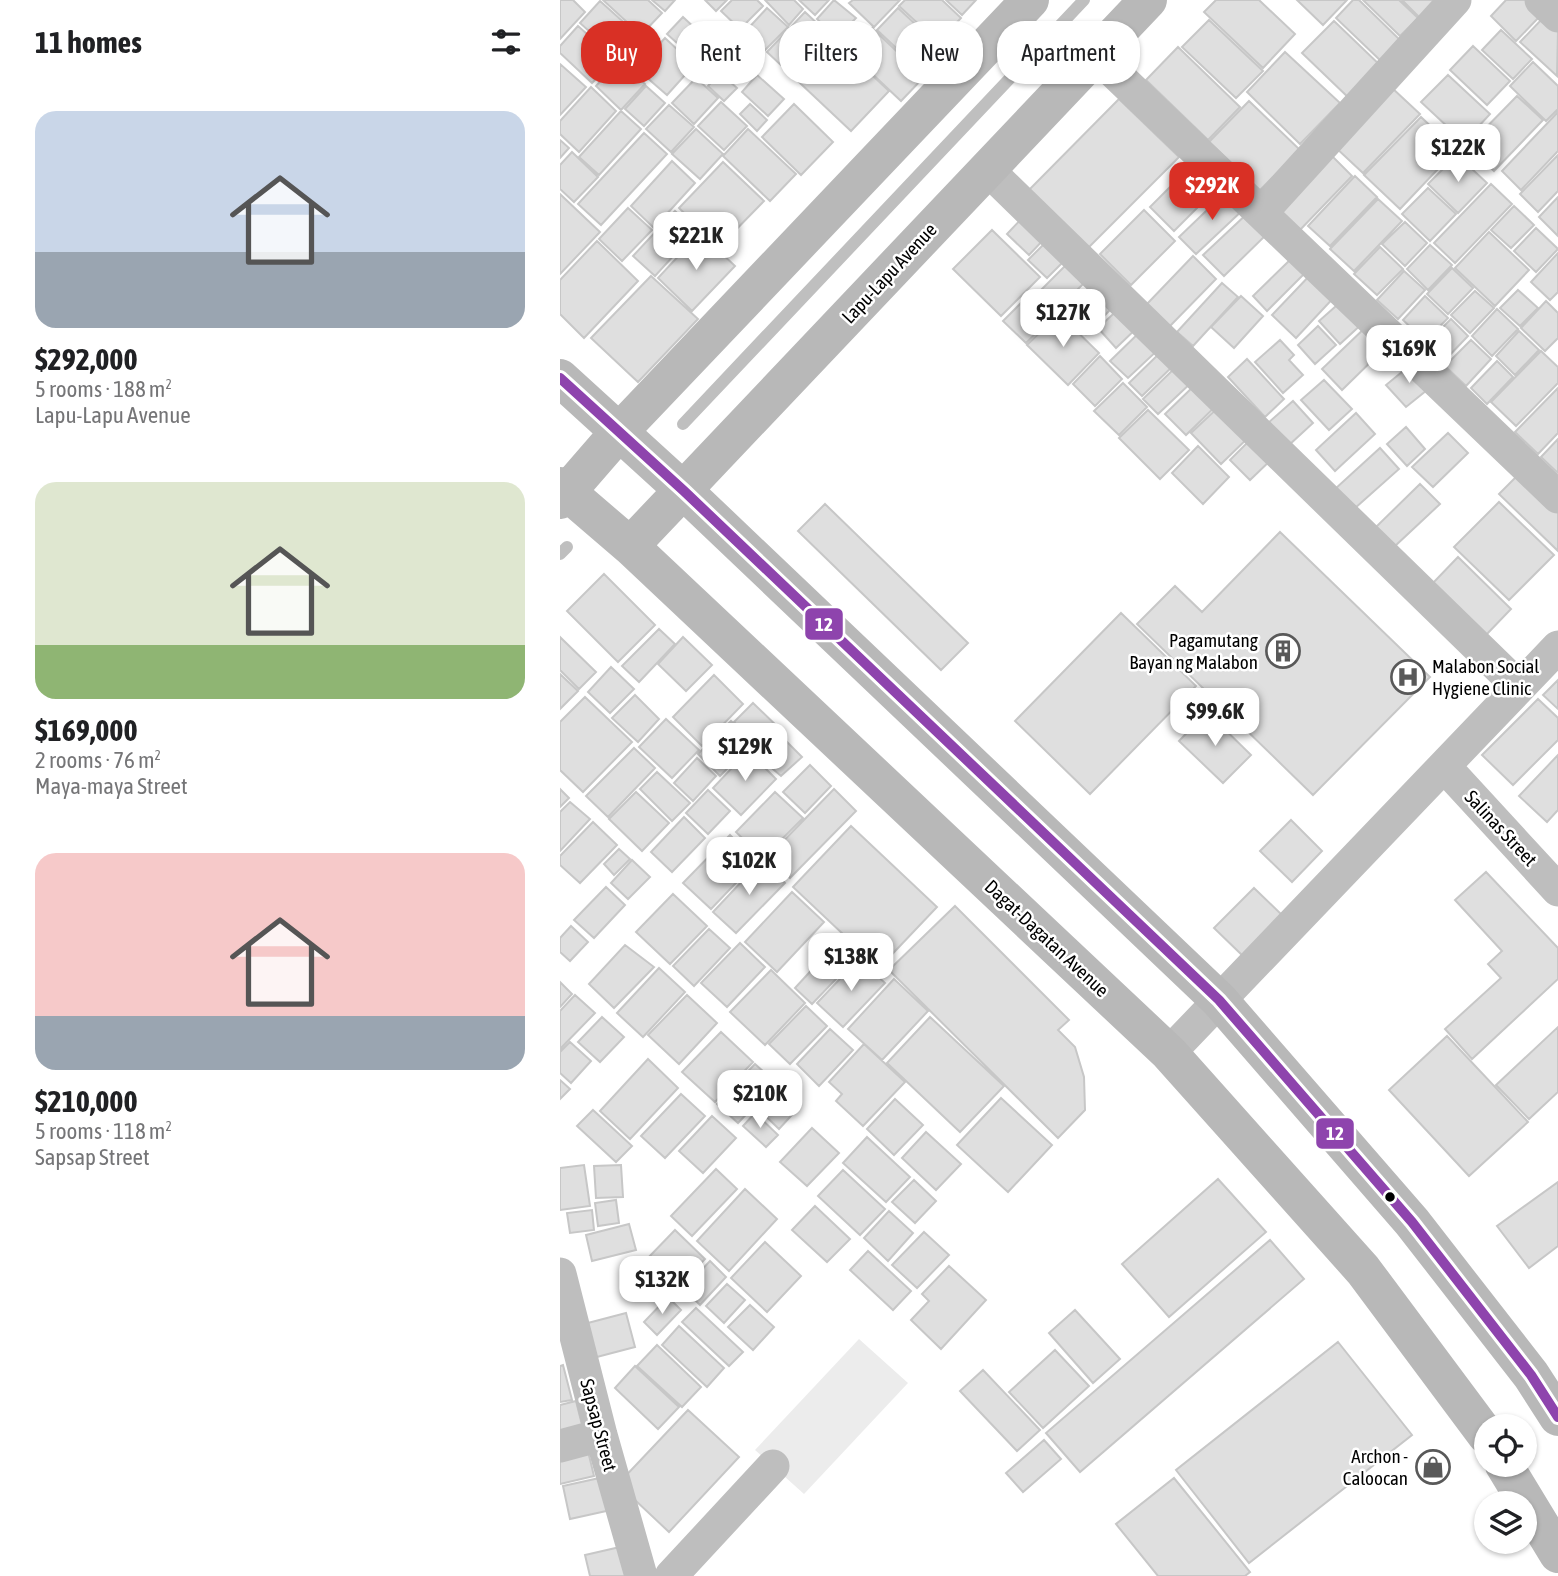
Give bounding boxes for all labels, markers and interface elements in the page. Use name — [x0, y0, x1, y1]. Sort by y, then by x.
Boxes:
chip: Buy — [581, 21, 662, 84]
chip: Rent — [676, 21, 765, 84]
chip: Filters — [779, 21, 882, 84]
chip: New — [896, 21, 983, 84]
chip: Apartment — [997, 21, 1140, 84]
icon: filters — [487, 23, 525, 61]
text: 11 homes — [35, 25, 142, 59]
pin: $122K — [1409, 124, 1507, 184]
text: $122K — [1431, 134, 1485, 160]
icon: home — [217, 157, 343, 283]
pin: $292K — [1163, 162, 1261, 222]
text: $292K — [1185, 172, 1239, 198]
pin: $221K — [647, 212, 745, 272]
street label: Lapu-Lapu Avenue — [837, 218, 941, 328]
text: $221K — [669, 222, 723, 248]
pin: $127K — [1014, 290, 1112, 349]
text: $127K — [1036, 299, 1090, 325]
pin: $169K — [1360, 326, 1458, 385]
text: $169K — [1382, 335, 1436, 361]
text: $292,000 — [35, 342, 138, 376]
text: 5 rooms · 188 m² — [35, 376, 172, 402]
text: Lapu-Lapu Avenue — [35, 402, 191, 428]
icon: home — [217, 528, 343, 654]
line badge: 12 — [804, 607, 844, 641]
text: 12 — [815, 613, 833, 635]
place label: Pagamutang Bayan ng Malabon — [1129, 629, 1259, 673]
building icon: Pagamutang Bayan ng Malabon — [1264, 632, 1302, 670]
place label: Malabon Social Hygiene Clinic — [1432, 655, 1539, 699]
hospital icon: Malabon Social Hygiene Clinic — [1389, 658, 1427, 696]
pin: $99.6K — [1158, 688, 1272, 748]
text: $99.6K — [1186, 698, 1244, 724]
text: $169,000 — [35, 713, 138, 747]
pin: $129K — [696, 724, 794, 783]
text: $129K — [718, 733, 772, 759]
text: 2 rooms · 76 m² — [35, 747, 161, 773]
text: Maya-maya Street — [35, 773, 188, 799]
street label: Salinas Street — [1460, 786, 1542, 870]
pin: $102K — [700, 838, 798, 897]
text: $102K — [722, 847, 776, 873]
street label: Dagat-Dagatan Avenue — [981, 875, 1113, 1001]
icon: home — [217, 899, 343, 1025]
pin: $138K — [802, 934, 900, 993]
text: $138K — [824, 943, 878, 969]
pin: $210K — [711, 1070, 809, 1130]
text: $210K — [733, 1080, 787, 1106]
text: $210,000 — [35, 1084, 138, 1118]
line badge: 12 — [1315, 1117, 1355, 1150]
text: 5 rooms · 118 m² — [35, 1118, 172, 1144]
text: 12 — [1326, 1122, 1344, 1144]
text: Sapsap Street — [35, 1144, 150, 1170]
unlabelled marker — [1383, 1190, 1397, 1204]
pin: $132K — [613, 1256, 711, 1316]
text: $132K — [635, 1266, 689, 1292]
street label: Sapsap Street — [576, 1376, 622, 1474]
map controls — [1474, 1414, 1537, 1554]
button: locate — [1474, 1414, 1537, 1477]
place label: Archon - Caloocan — [1343, 1445, 1408, 1489]
shop icon: Archon - Caloocan — [1414, 1448, 1452, 1486]
button: layers — [1474, 1491, 1537, 1554]

